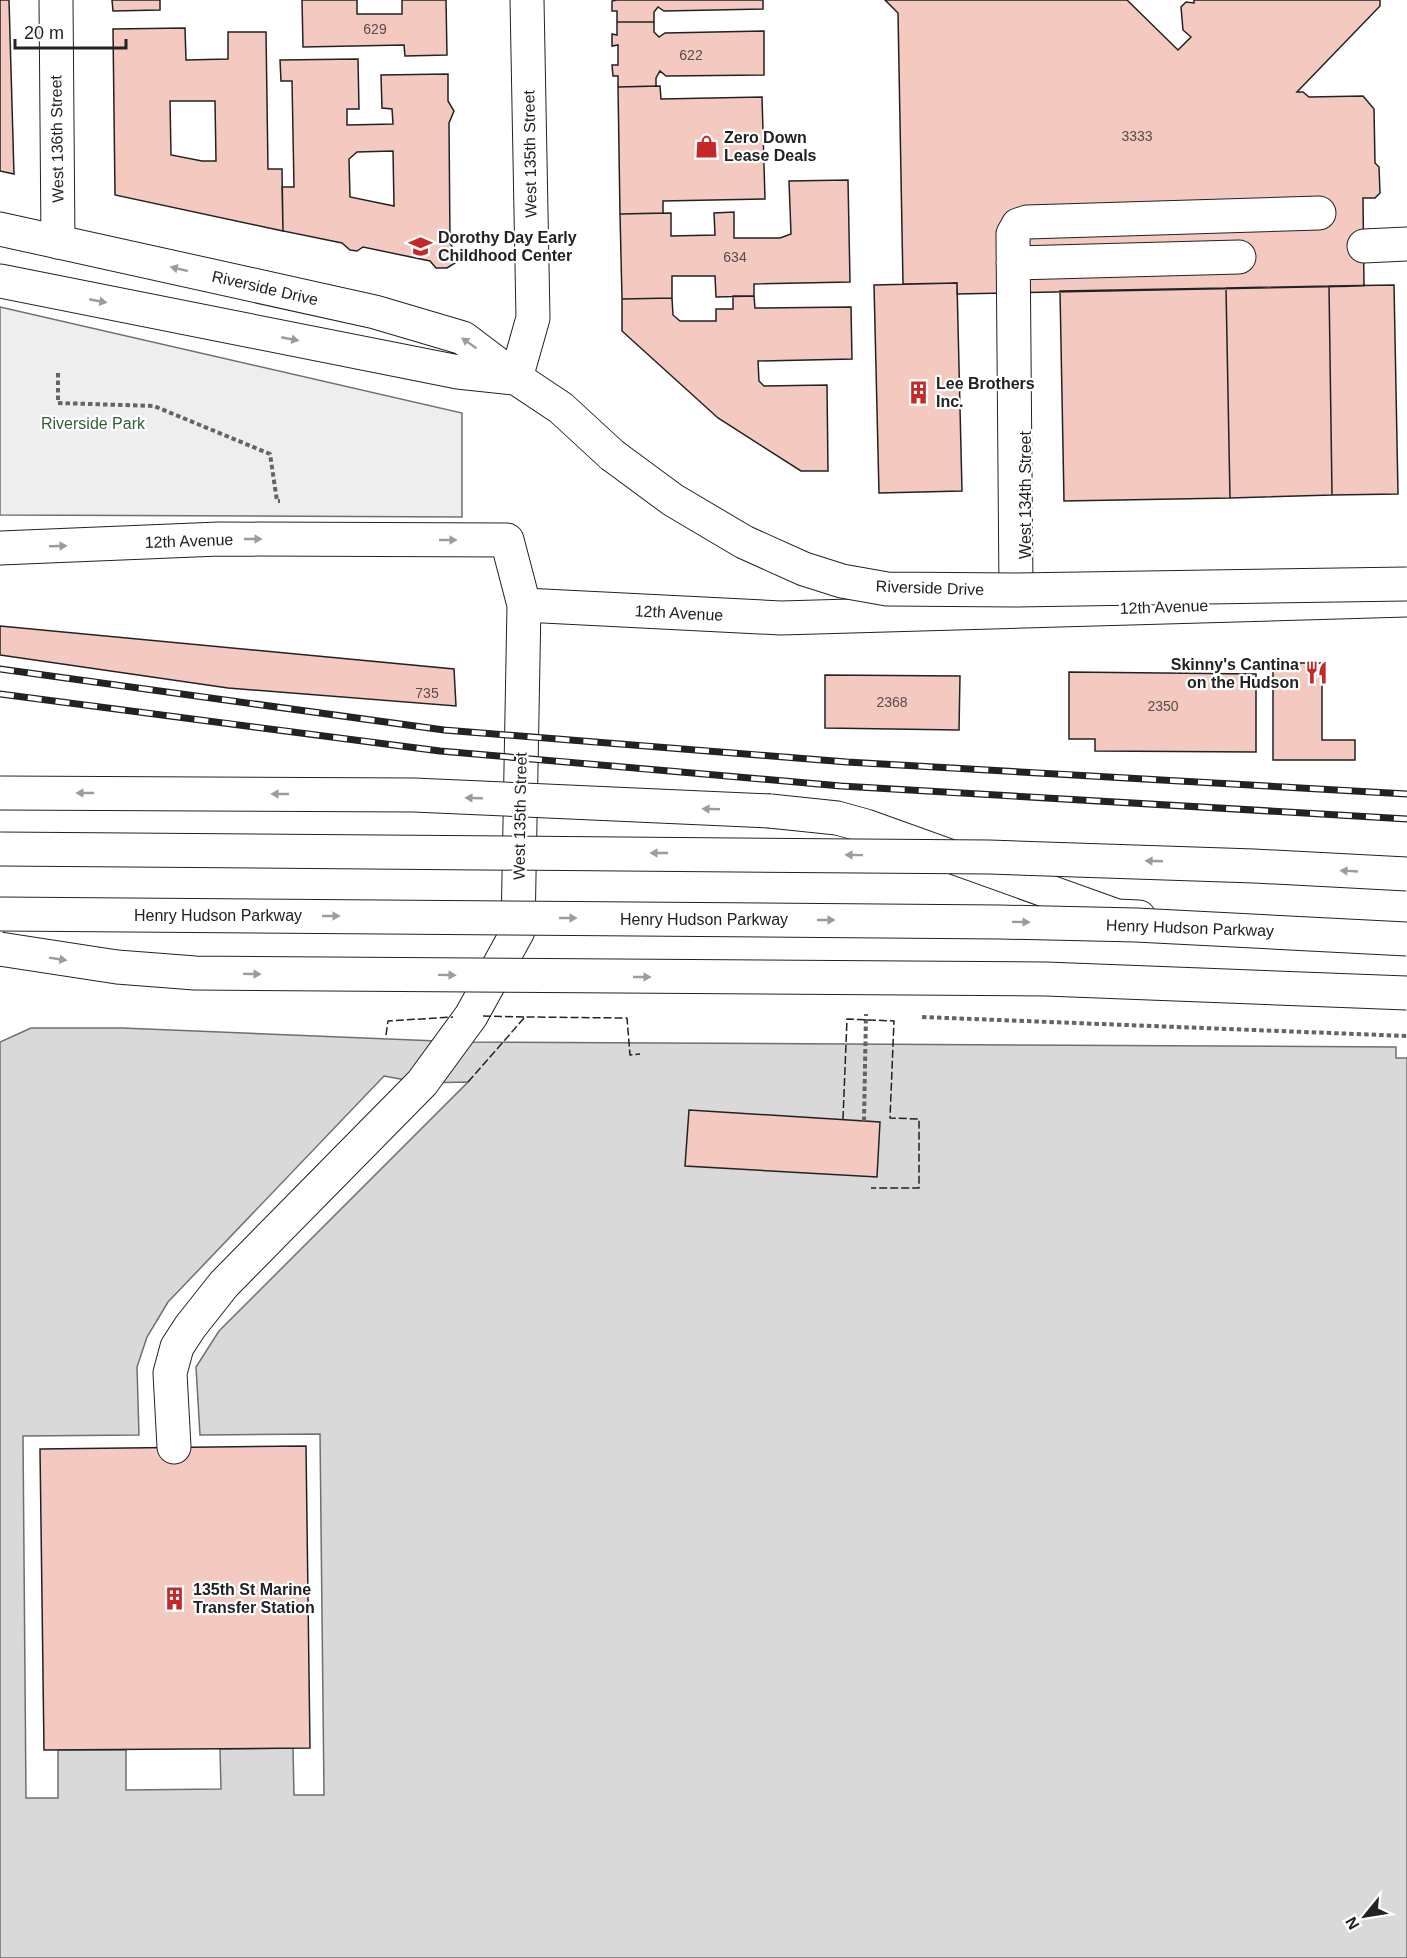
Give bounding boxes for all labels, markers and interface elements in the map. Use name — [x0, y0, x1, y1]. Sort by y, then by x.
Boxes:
scale bar — [15, 12, 126, 50]
house number: 629 — [363, 21, 387, 37]
text: 20 m — [24, 23, 64, 43]
house number: 622 — [679, 47, 703, 63]
street label: West 136th Street — [47, 74, 67, 203]
street label: West 135th Street — [520, 89, 540, 218]
house number: 3333 — [1121, 128, 1153, 144]
place label: Zero Down Lease Deals — [724, 129, 817, 164]
shop icon: Zero Down Lease Deals — [693, 133, 719, 159]
place label: Dorothy Day Early Childhood Center — [438, 229, 577, 264]
school or university icon: Dorothy Day Early Childhood Center — [407, 233, 433, 259]
house number: 634 — [723, 249, 747, 265]
one-way arrow — [170, 263, 189, 273]
street label: Riverside Drive — [210, 268, 320, 309]
one-way arrow — [89, 297, 108, 306]
one-way arrow — [281, 335, 300, 344]
one-way arrow — [461, 338, 477, 349]
place label: Lee Brothers Inc. — [936, 375, 1035, 410]
building icon: Lee Brothers Inc. — [905, 379, 931, 405]
park label: Riverside Park — [41, 415, 146, 432]
street label: West 134th Street — [1017, 431, 1034, 559]
street label: 12th Avenue — [144, 531, 234, 551]
one-way arrow — [244, 534, 263, 544]
one-way arrow — [439, 535, 458, 545]
one-way arrow — [49, 541, 68, 550]
street label: Riverside Drive — [876, 578, 985, 598]
street label: 12th Avenue — [1119, 597, 1209, 617]
street label: 12th Avenue — [634, 602, 724, 624]
place label: Skinny's Cantina on the Hudson — [1171, 656, 1299, 691]
restaurant icon: Skinny's Cantina on the Hudson — [1304, 660, 1330, 686]
house number: 735 — [415, 685, 439, 701]
house number: 2368 — [876, 694, 908, 710]
house number: 2350 — [1147, 698, 1179, 714]
street label: West 135th Street — [510, 751, 530, 880]
one-way arrow — [75, 788, 94, 798]
one-way arrow — [270, 789, 289, 799]
one-way arrow — [465, 793, 484, 802]
one-way arrow — [702, 804, 721, 813]
one-way arrow — [649, 848, 668, 858]
one-way arrow — [844, 850, 863, 860]
one-way arrow — [1144, 857, 1163, 866]
one-way arrow — [1339, 866, 1358, 875]
street label: Henry Hudson Parkway — [134, 907, 302, 924]
one-way arrow — [322, 911, 341, 921]
street label: Henry Hudson Parkway — [620, 911, 788, 928]
one-way arrow — [559, 913, 578, 923]
one-way arrow — [817, 915, 836, 924]
one-way arrow — [1012, 917, 1031, 927]
street label: Henry Hudson Parkway — [1106, 917, 1274, 939]
one-way arrow — [48, 954, 67, 963]
one-way arrow — [242, 969, 261, 979]
one-way arrow — [437, 971, 456, 980]
one-way arrow — [632, 972, 651, 982]
place label: 135th St Marine Transfer Station — [193, 1581, 315, 1616]
building icon: 135th St Marine Transfer Station — [162, 1585, 188, 1611]
north arrow — [1335, 1886, 1395, 1946]
text: N — [1342, 1914, 1363, 1933]

